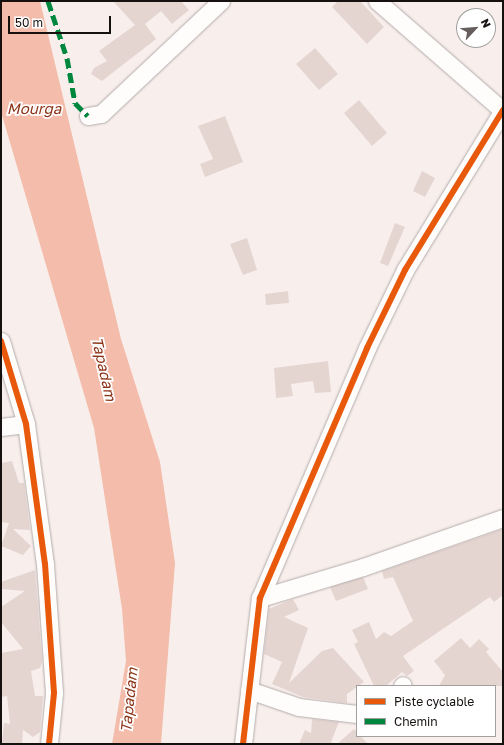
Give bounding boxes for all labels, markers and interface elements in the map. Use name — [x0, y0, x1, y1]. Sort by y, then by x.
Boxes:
scale bar — [10, 8, 113, 34]
north arrow — [456, 8, 496, 48]
text: 50 m — [15, 15, 43, 30]
text: N — [479, 16, 494, 30]
water label: Mourga — [7, 100, 61, 118]
water label: Tapadam — [88, 335, 120, 403]
water label: Tapadam — [117, 667, 141, 733]
legend — [356, 685, 496, 737]
text: Piste cyclable — [394, 694, 474, 709]
text: Chemin — [394, 714, 438, 729]

